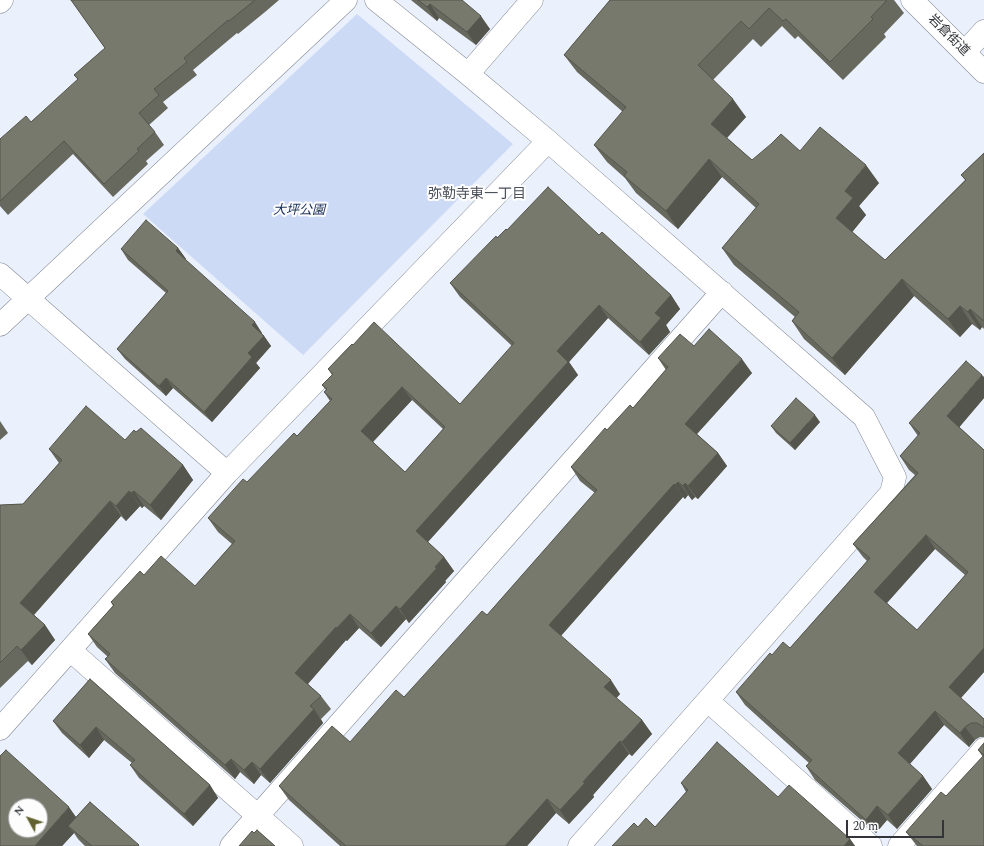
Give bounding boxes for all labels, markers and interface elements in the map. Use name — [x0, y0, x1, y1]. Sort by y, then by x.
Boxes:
street label: 岩倉街道 — [924, 12, 972, 60]
district label: 弥勒寺東一丁目 — [428, 187, 526, 203]
park label: 大坪公園 — [273, 203, 325, 219]
north arrow — [8, 798, 48, 838]
text: N — [10, 802, 29, 820]
scale bar — [848, 812, 946, 838]
text: 20 m — [853, 817, 878, 836]

